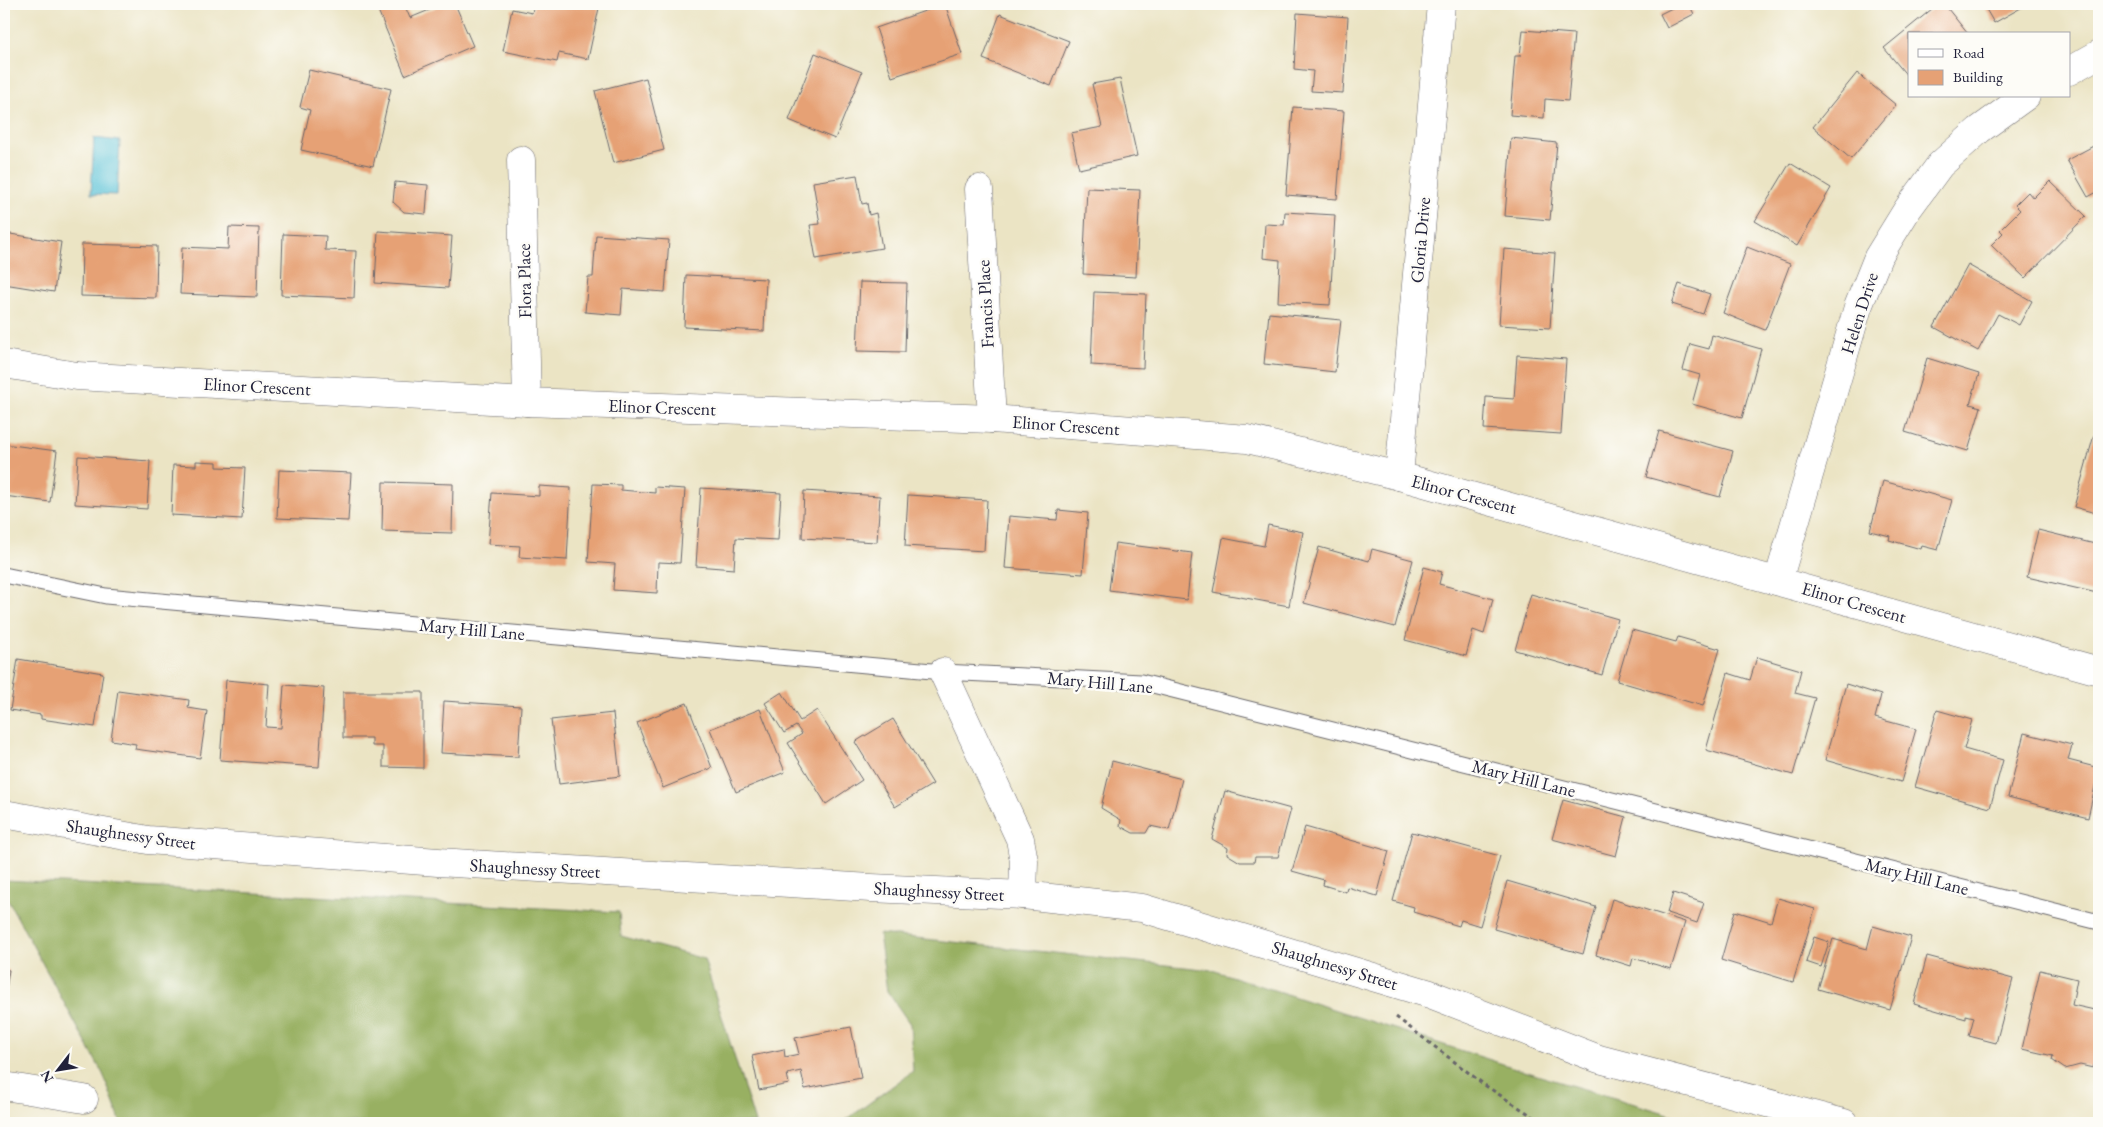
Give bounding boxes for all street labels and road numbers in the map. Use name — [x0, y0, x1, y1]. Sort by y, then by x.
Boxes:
street label: Gloria Drive — [1405, 196, 1435, 284]
street label: Flora Place — [512, 243, 536, 319]
street label: Francis Place — [971, 259, 999, 349]
street label: Helen Drive — [1835, 269, 1883, 357]
street label: Elinor Crescent — [203, 372, 312, 400]
street label: Elinor Crescent — [608, 394, 717, 420]
street label: Elinor Crescent — [1011, 410, 1121, 440]
street label: Elinor Crescent — [1409, 469, 1519, 519]
street label: Elinor Crescent — [1799, 576, 1909, 628]
street label: Mary Hill Lane — [418, 613, 526, 645]
street label: Mary Hill Lane — [1046, 666, 1154, 698]
street label: Mary Hill Lane — [1470, 754, 1578, 802]
street label: Shaughnessy Street — [65, 814, 198, 855]
street label: Mary Hill Lane — [1863, 852, 1971, 900]
street label: Shaughnessy Street — [469, 853, 601, 883]
street label: Shaughnessy Street — [873, 876, 1005, 906]
street label: Shaughnessy Street — [1269, 935, 1401, 995]

